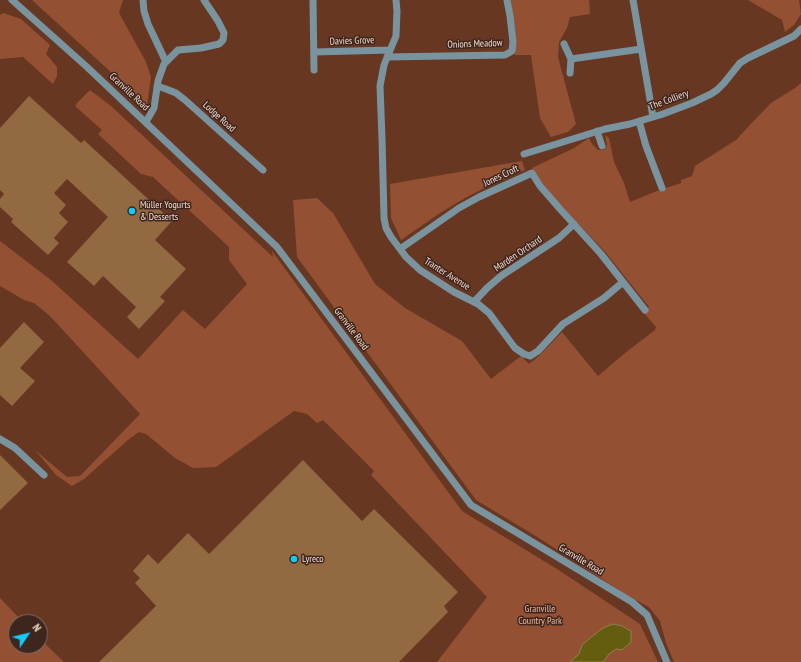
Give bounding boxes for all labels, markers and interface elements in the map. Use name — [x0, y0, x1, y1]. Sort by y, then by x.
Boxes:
street label: Davies Grove — [329, 34, 375, 48]
street label: Onions Meadow — [447, 37, 503, 51]
street label: Granville Road — [107, 71, 151, 113]
street label: The Colliery — [648, 87, 690, 113]
street label: Lodge Road — [200, 99, 238, 135]
street label: Jones Croft — [482, 163, 520, 189]
place label: Müller Yogurts & Desserts — [140, 199, 190, 222]
marker: Müller Yogurts & Desserts — [127, 206, 137, 216]
street label: Marden Orchard — [492, 234, 544, 274]
street label: Tranter Avenue — [422, 255, 472, 293]
street label: Granville Road — [331, 305, 371, 353]
street label: Granville Road — [556, 542, 606, 578]
place label: Lyreco — [302, 553, 324, 565]
marker: Lyreco — [289, 554, 299, 564]
park label: Granville Country Park — [518, 603, 562, 626]
north arrow — [8, 614, 48, 654]
text: N — [30, 621, 44, 634]

